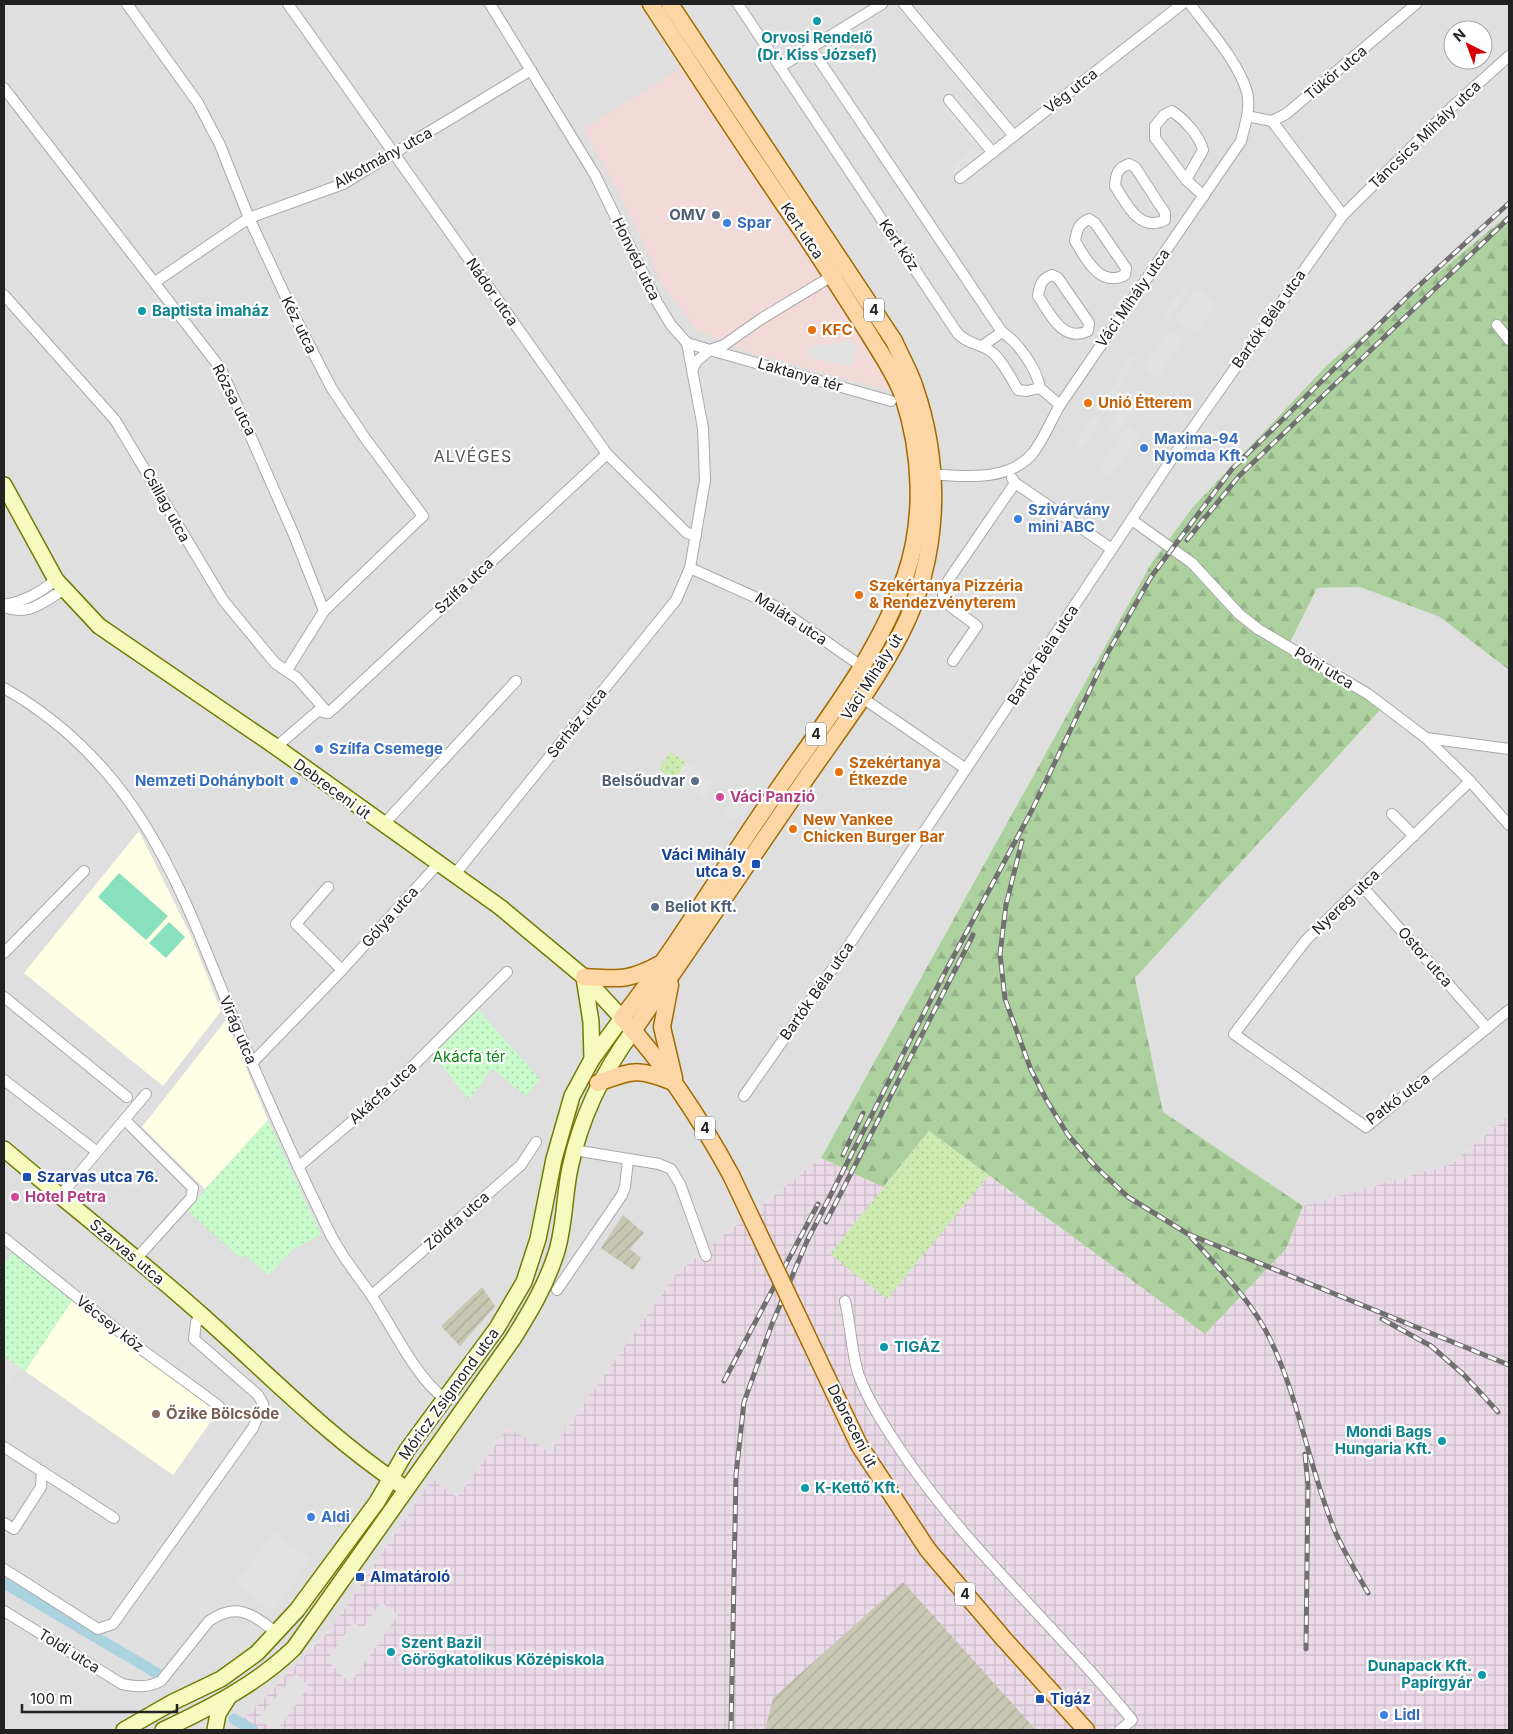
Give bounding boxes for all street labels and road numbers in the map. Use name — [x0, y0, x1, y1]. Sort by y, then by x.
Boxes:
street label: Tükör utca — [1301, 41, 1371, 104]
street label: Vég utca — [1040, 64, 1101, 117]
street label: Táncsics Mihály utca — [1365, 76, 1485, 193]
street label: Alkotmány utca — [330, 123, 435, 192]
street label: Kert utca — [777, 199, 828, 263]
street label: Honvéd utca — [608, 214, 665, 303]
street label: Kert köz — [875, 215, 924, 274]
street label: Váci Mihály utca — [1092, 245, 1174, 351]
street label: Nádor utca — [462, 254, 523, 329]
street label: Bartók Béla utca — [1228, 266, 1310, 372]
street label: Kéz utca — [277, 293, 321, 356]
road number: 4 — [864, 298, 884, 322]
street label: Laktanya tér — [756, 353, 845, 396]
street label: Rózsa utca — [208, 361, 261, 439]
street label: Csillag utca — [138, 464, 195, 545]
street label: Szilfa utca — [430, 553, 497, 618]
street label: Maláta utca — [752, 588, 831, 649]
street label: Bartók Béla utca — [1003, 601, 1082, 709]
street label: Váci Mihály út — [837, 630, 907, 723]
street label: Póni utca — [1291, 642, 1357, 693]
street label: Serház utca — [543, 684, 611, 762]
road number: 4 — [806, 722, 826, 746]
street label: Debreceni út — [290, 754, 375, 823]
street label: Nyereg utca — [1308, 865, 1383, 939]
street label: Gólya utca — [357, 882, 422, 951]
street label: Ostor utca — [1394, 923, 1457, 991]
street label: Bartók Béla utca — [776, 938, 858, 1044]
street label: Virág utca — [216, 993, 261, 1067]
street label: Akácfa utca — [345, 1057, 420, 1128]
street label: Patkó utca — [1362, 1069, 1433, 1129]
road number: 4 — [695, 1116, 715, 1140]
street label: Zöldfa utca — [420, 1187, 493, 1254]
street label: Szarvas utca — [86, 1215, 169, 1288]
street label: Vécsey köz — [73, 1291, 148, 1356]
street label: Móricz Zsigmond utca — [394, 1324, 503, 1463]
street label: Debreceni út — [823, 1381, 882, 1471]
road number: 4 — [955, 1582, 975, 1606]
street label: Toldi utca — [35, 1624, 104, 1677]

